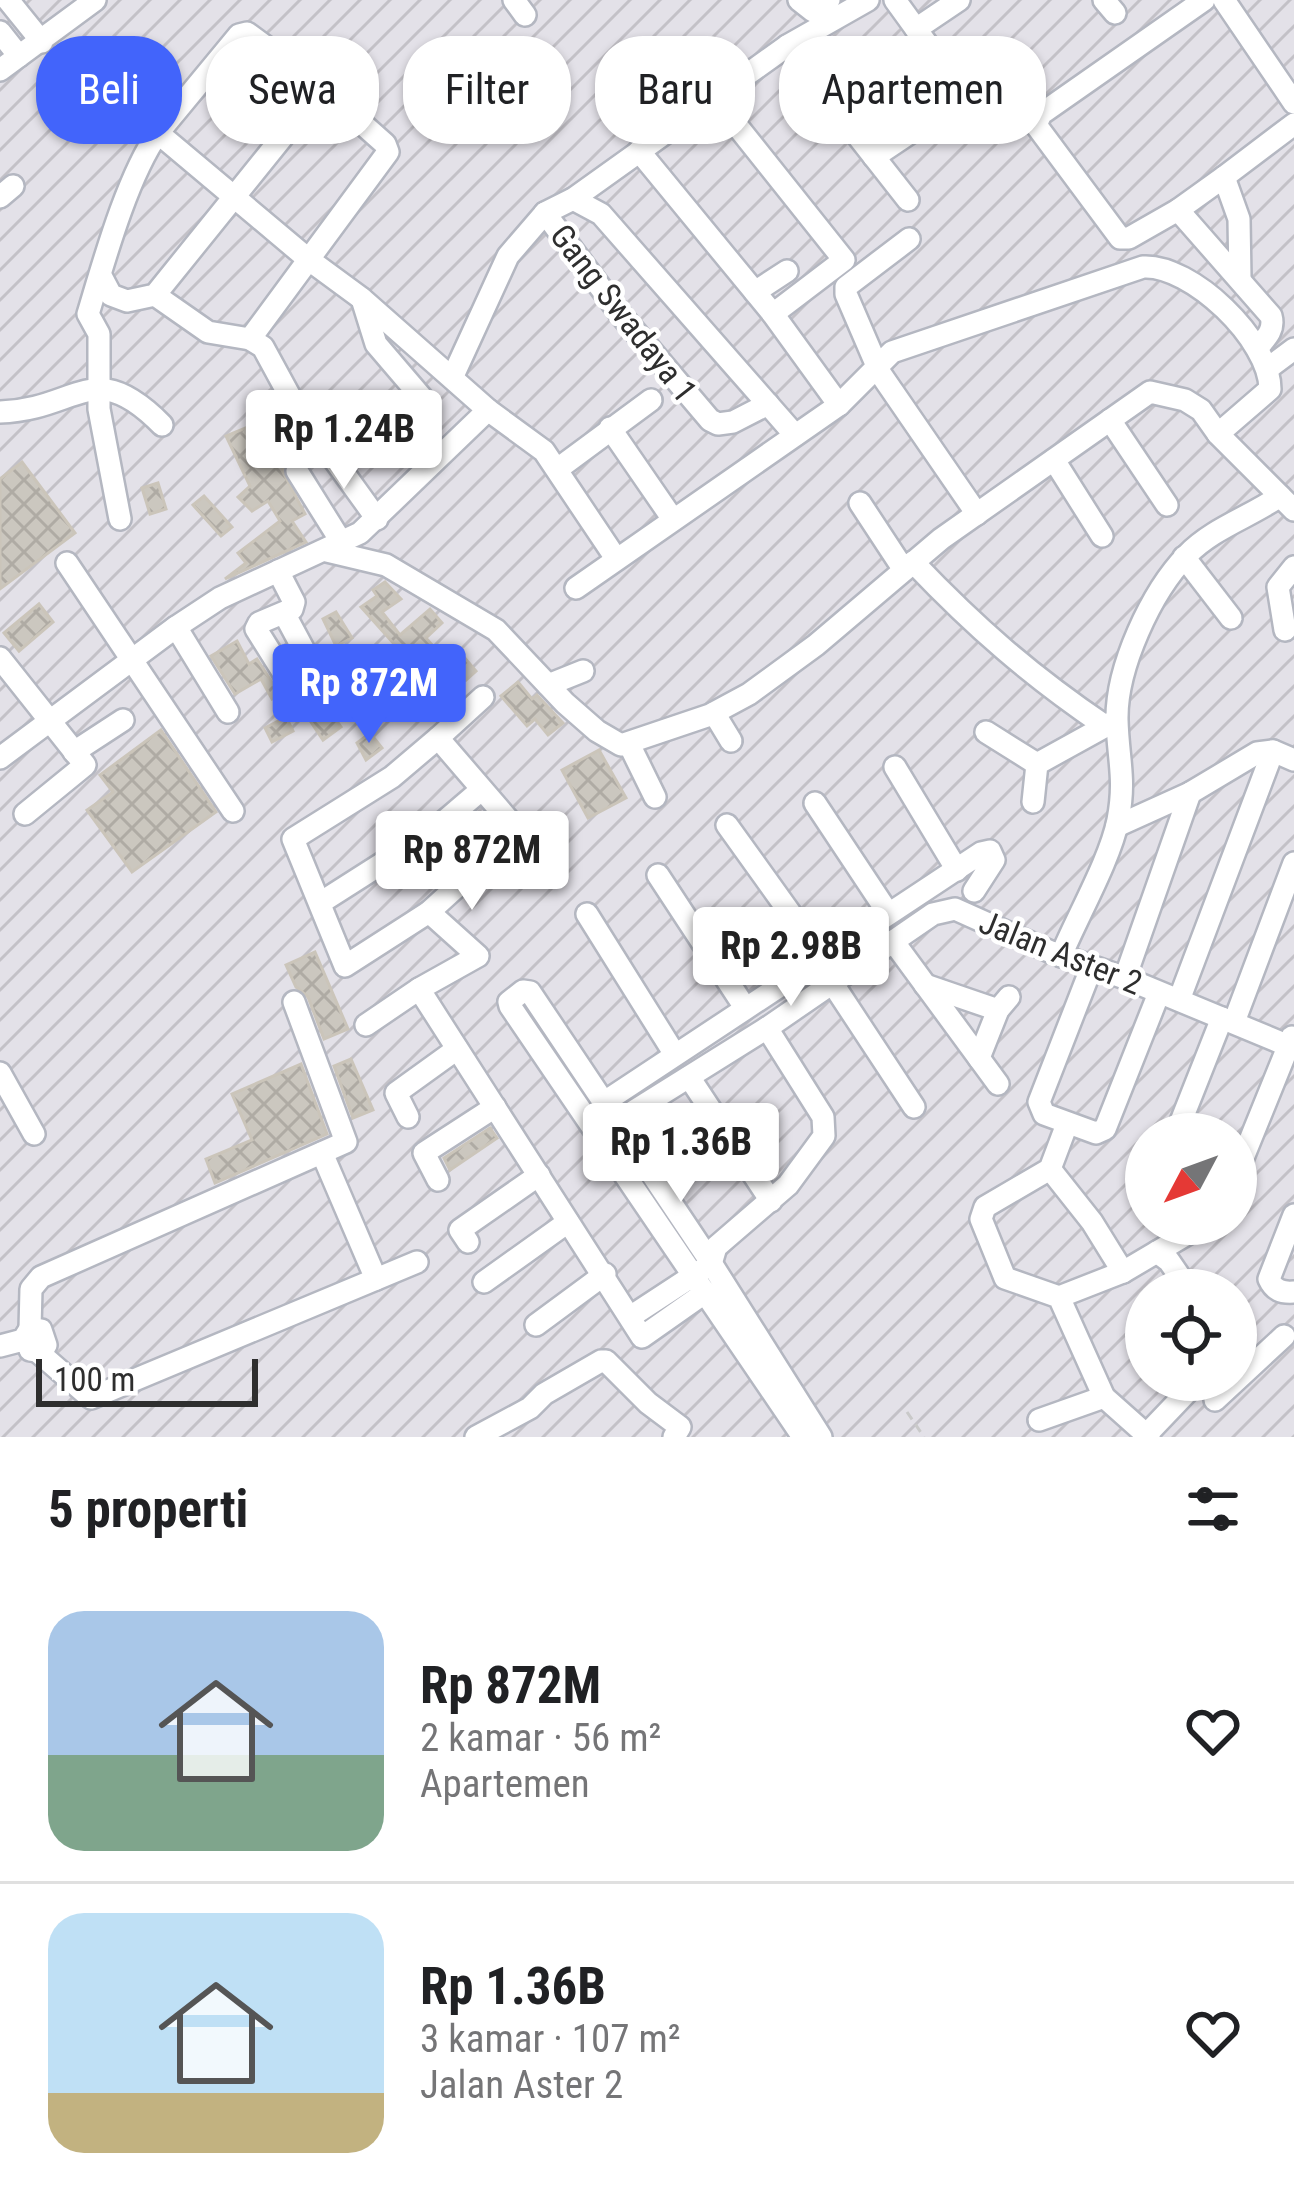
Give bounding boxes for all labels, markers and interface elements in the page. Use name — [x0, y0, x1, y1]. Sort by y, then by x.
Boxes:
chip: Beli — [36, 36, 182, 144]
chip: Sewa — [206, 36, 379, 144]
chip: Filter — [403, 36, 571, 144]
chip: Baru — [595, 36, 755, 144]
chip: Apartemen — [779, 36, 1046, 144]
street label: Gang Swadaya 1 — [542, 217, 705, 410]
pin: Rp 1.24B — [220, 390, 468, 492]
text: Rp 1.24B — [273, 406, 415, 452]
pin: Rp 872M — [258, 644, 480, 746]
text: Rp 872M — [300, 660, 438, 706]
pin: Rp 872M — [361, 811, 583, 913]
text: Rp 872M — [403, 827, 541, 873]
street label: Jalan Aster 2 — [974, 902, 1148, 1003]
pin: Rp 2.98B — [667, 907, 915, 1009]
text: Rp 2.98B — [720, 923, 862, 969]
pin: Rp 1.36B — [557, 1103, 805, 1205]
north arrow — [1125, 1113, 1257, 1245]
map controls — [1125, 1113, 1257, 1401]
text: Rp 1.36B — [610, 1119, 752, 1165]
button: locate — [1125, 1269, 1257, 1401]
scale bar — [36, 1353, 258, 1406]
text: 100 m — [54, 1360, 135, 1399]
icon: filters — [1180, 1476, 1246, 1542]
text: 5 properti — [48, 1480, 248, 1539]
text: Rp 872M — [420, 1656, 601, 1715]
icon: home — [144, 1659, 288, 1803]
icon: heart — [1180, 1698, 1246, 1764]
text: 2 kamar · 56 m² — [420, 1715, 661, 1761]
text: Apartemen — [420, 1761, 590, 1807]
text: Rp 1.36B — [420, 1957, 606, 2016]
icon: home — [144, 1961, 288, 2105]
icon: heart — [1180, 2000, 1246, 2066]
text: 3 kamar · 107 m² — [420, 2016, 681, 2062]
text: Jalan Aster 2 — [420, 2062, 623, 2108]

